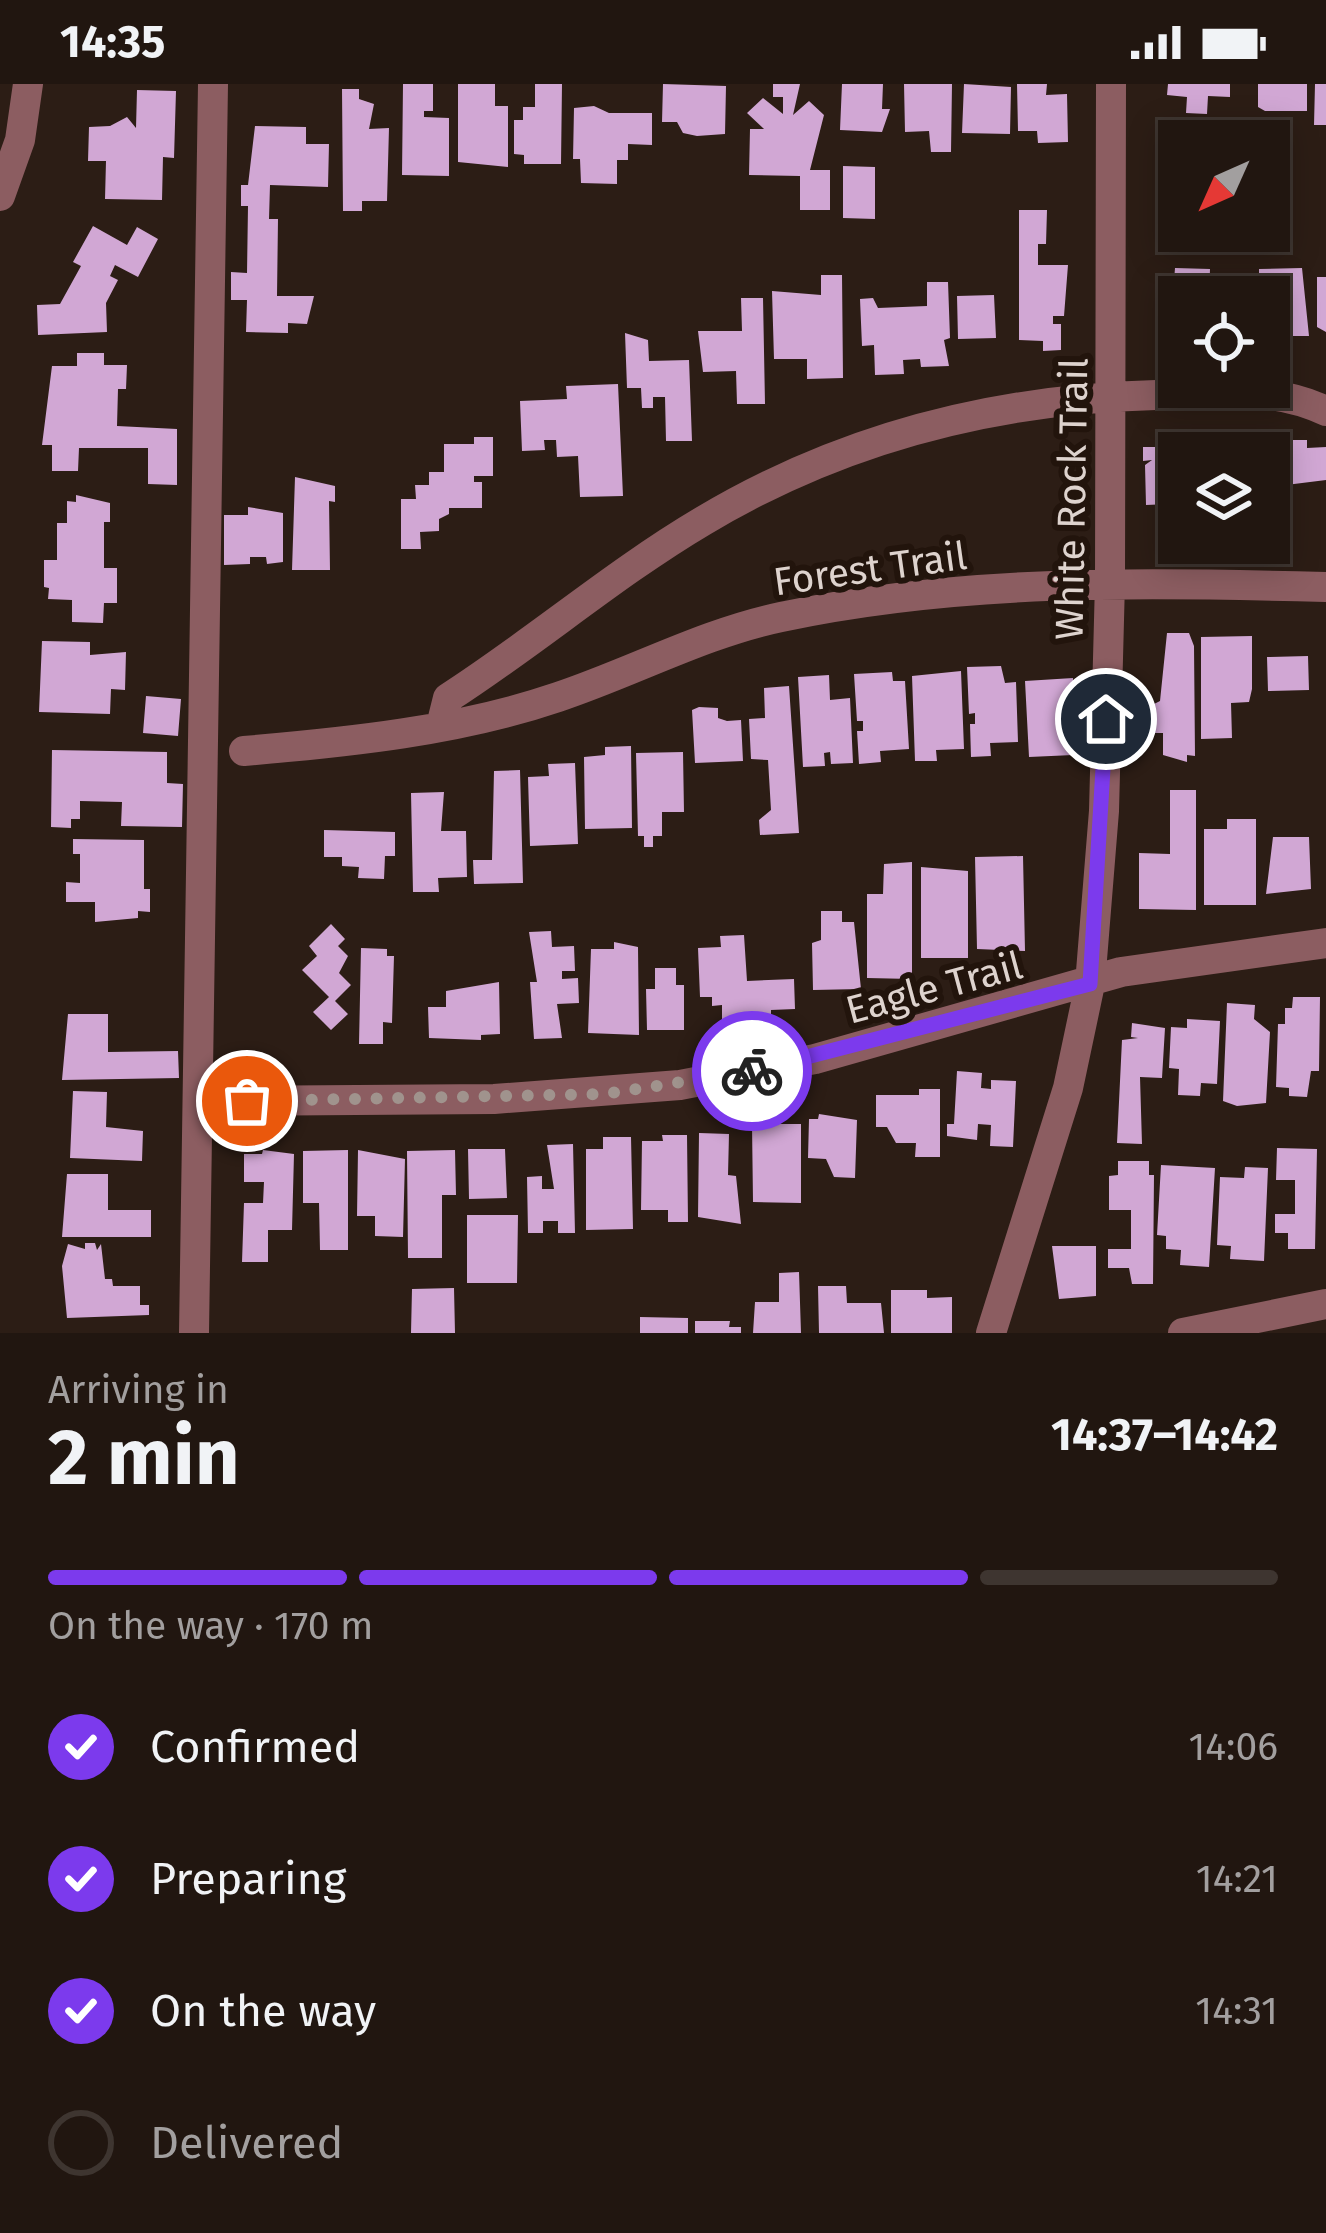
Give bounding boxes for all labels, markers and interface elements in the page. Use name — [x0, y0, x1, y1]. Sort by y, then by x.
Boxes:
text: 14:35 — [60, 15, 165, 69]
north arrow — [1158, 120, 1290, 252]
map controls — [1158, 120, 1290, 564]
button: locate — [1158, 276, 1290, 408]
street label: White Rock Trail — [1047, 358, 1097, 641]
button: layers — [1158, 432, 1290, 564]
street label: Forest Trail — [771, 533, 970, 605]
pin — [1055, 668, 1157, 770]
icon: home — [1073, 686, 1139, 752]
street label: Eagle Trail — [841, 942, 1027, 1034]
courier — [692, 1011, 812, 1131]
icon: bike — [719, 1038, 785, 1104]
pin — [196, 1050, 298, 1152]
icon: bag — [214, 1068, 280, 1134]
text: Arriving in — [48, 1367, 229, 1413]
text: 14:37–14:42 — [1051, 1408, 1278, 1462]
text: 2 min — [48, 1411, 240, 1505]
text: On the way · 170 m — [48, 1603, 373, 1649]
icon: check — [48, 1714, 114, 1780]
text: Confirmed — [150, 1720, 360, 1774]
text: 14:06 — [1188, 1724, 1278, 1770]
icon: check — [48, 1846, 114, 1912]
text: Preparing — [150, 1852, 346, 1906]
text: 14:21 — [1196, 1856, 1278, 1902]
icon: check — [48, 1978, 114, 2044]
text: On the way — [150, 1984, 376, 2038]
text: 14:31 — [1195, 1988, 1278, 2034]
text: Delivered — [150, 2116, 343, 2170]

